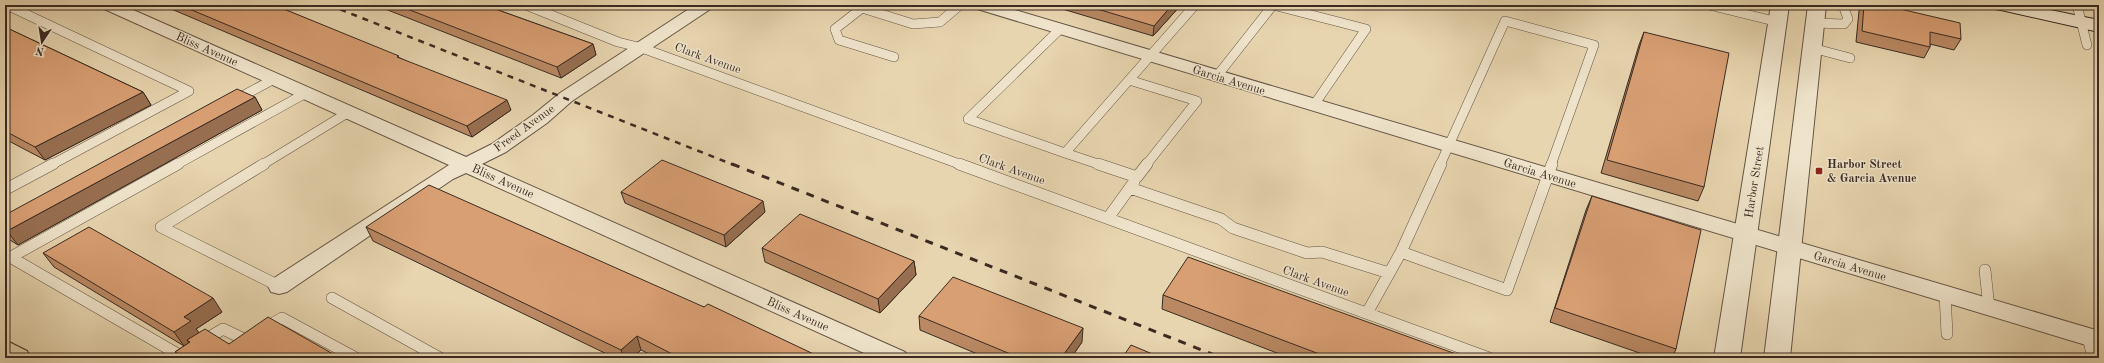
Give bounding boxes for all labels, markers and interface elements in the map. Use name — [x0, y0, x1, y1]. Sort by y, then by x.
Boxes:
north arrow — [22, 22, 62, 62]
street label: Bliss Avenue — [174, 31, 240, 69]
street label: Clark Avenue — [673, 41, 743, 77]
text: N — [34, 44, 45, 57]
street label: Garcia Avenue — [1191, 64, 1267, 98]
street label: Freed Avenue — [492, 103, 558, 155]
street label: Harbor Street — [1743, 145, 1767, 219]
street label: Clark Avenue — [977, 152, 1047, 188]
street label: Garcia Avenue — [1502, 157, 1578, 191]
place label: Harbor Street & Garcia Avenue — [1827, 159, 1917, 185]
street label: Bliss Avenue — [470, 163, 536, 201]
marker: Harbor Street & Garcia Avenue — [1814, 166, 1824, 176]
street label: Garcia Avenue — [1812, 250, 1888, 284]
street label: Clark Avenue — [1281, 264, 1351, 300]
street label: Bliss Avenue — [765, 296, 831, 334]

